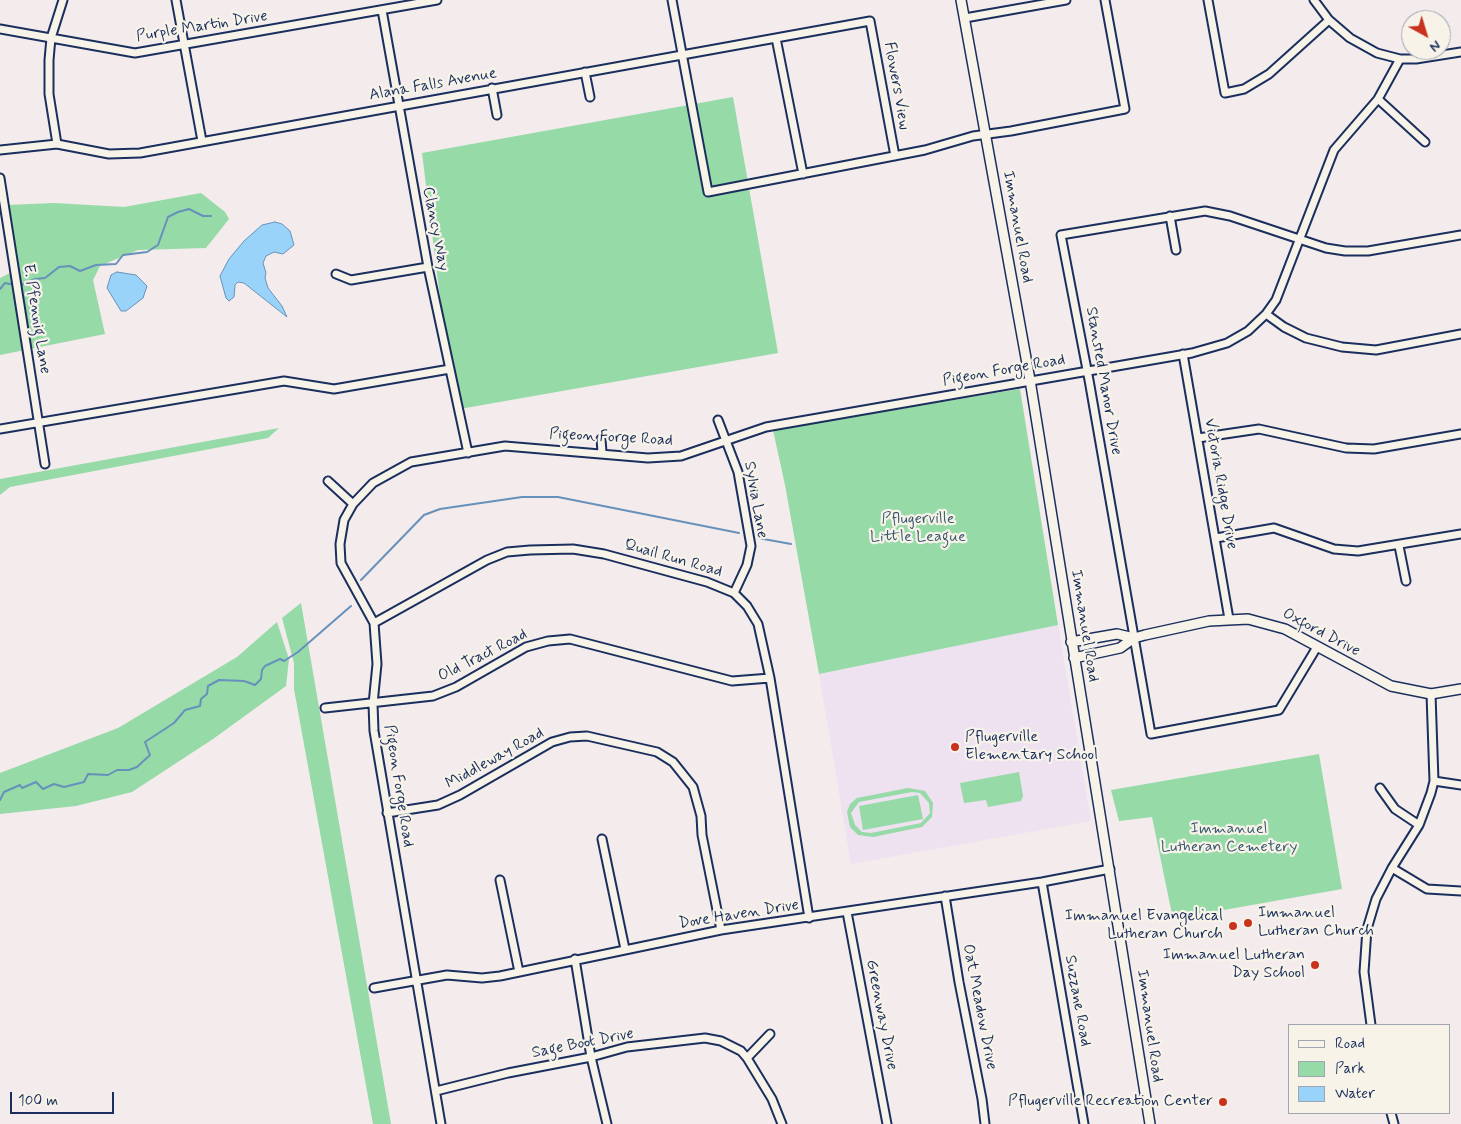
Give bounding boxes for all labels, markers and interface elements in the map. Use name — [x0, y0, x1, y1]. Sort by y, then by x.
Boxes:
street label: Purple Martin Drive — [135, 7, 269, 47]
north arrow — [1401, 10, 1451, 60]
text: N — [1426, 36, 1444, 56]
street label: Flowers View — [879, 41, 913, 131]
street label: Alana Falls Avenue — [368, 64, 498, 106]
street label: Immanuel Road — [998, 170, 1036, 284]
street label: Clancy Way — [417, 185, 453, 273]
street label: E. Pfennig Lane — [18, 263, 54, 375]
street label: Stansted Manor Drive — [1081, 305, 1125, 457]
street label: Pigeon Forge Road — [941, 351, 1067, 391]
street label: Victoria Ridge Drive — [1199, 417, 1241, 551]
street label: Pigeon Forge Road — [549, 425, 673, 451]
street label: Sylvia Lane — [739, 460, 771, 540]
park label: Pflugerville Little League — [870, 510, 966, 548]
street label: Quail Run Road — [622, 536, 724, 582]
street label: Immanuel Road — [1066, 569, 1102, 683]
street label: Oxford Drive — [1279, 604, 1363, 662]
street label: Old Tract Road — [435, 625, 531, 687]
street label: Pigeon Forge Road — [379, 723, 417, 849]
street label: Middleway Road — [442, 724, 548, 794]
place label: Pflugerville Elementary School — [965, 728, 1098, 766]
marker: Pflugerville Elementary School — [949, 741, 961, 753]
park label: Immanuel Lutheran Cemetery — [1161, 820, 1297, 858]
street label: Dove Haven Drive — [678, 896, 800, 934]
place label: Immanuel Lutheran Church — [1258, 904, 1374, 942]
place label: Immanuel Evangelical Lutheran Church — [1065, 907, 1223, 945]
marker: Immanuel Lutheran Church — [1242, 917, 1254, 929]
marker: Immanuel Evangelical Lutheran Church — [1227, 920, 1239, 932]
street label: Oat Meadow Drive — [957, 942, 1001, 1072]
place label: Immanuel Lutheran Day School — [1163, 946, 1305, 984]
street label: Suzzane Road — [1060, 954, 1094, 1048]
street label: Greenway Drive — [861, 958, 901, 1072]
marker: Immanuel Lutheran Day School — [1309, 959, 1321, 971]
street label: Immanuel Road — [1132, 969, 1166, 1083]
legend — [1288, 1024, 1451, 1114]
street label: Sage Boot Drive — [530, 1025, 636, 1063]
text: Road — [1335, 1034, 1365, 1054]
text: Park — [1335, 1059, 1365, 1079]
scale bar — [12, 1082, 116, 1114]
text: Water — [1335, 1084, 1375, 1104]
text: 100 m — [18, 1091, 58, 1111]
place label: Pflugerville Recreation Center — [1008, 1092, 1213, 1112]
marker: Pflugerville Recreation Center — [1217, 1096, 1229, 1108]

